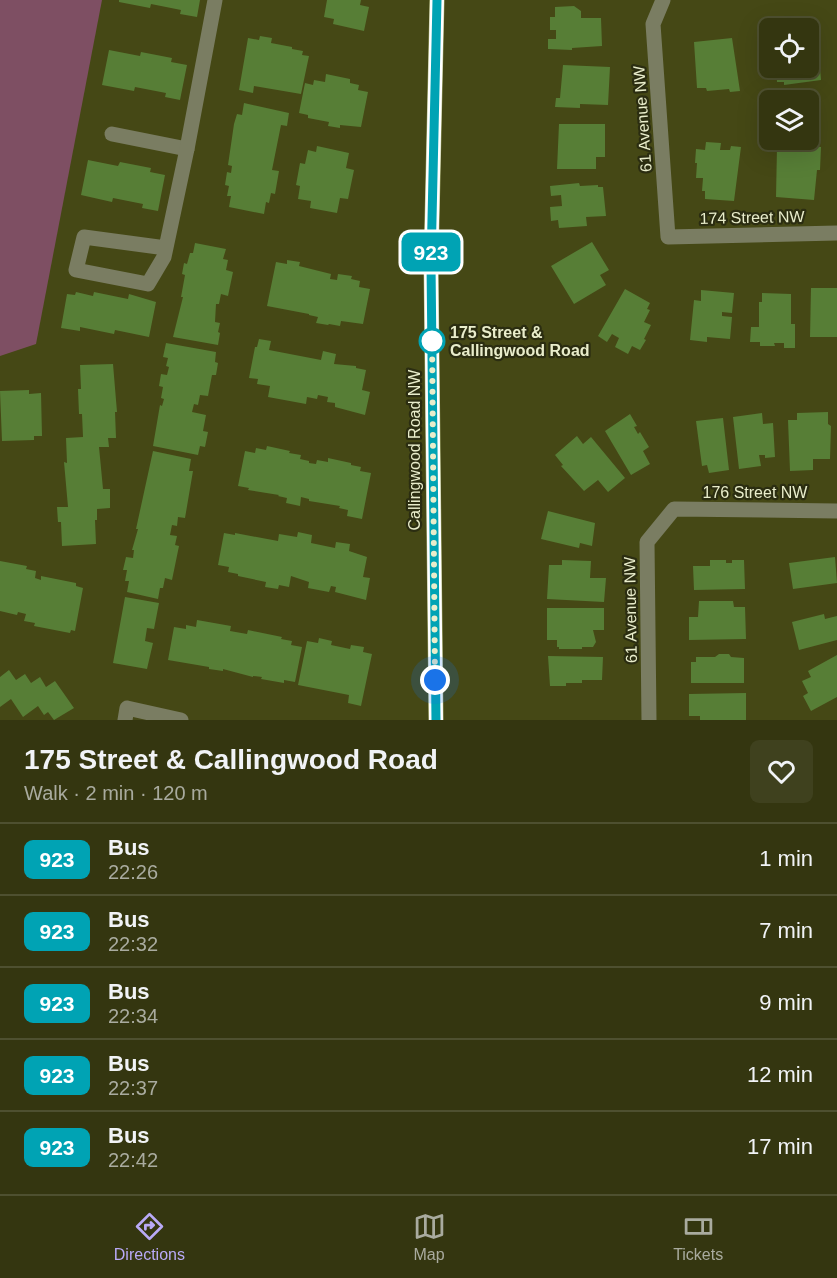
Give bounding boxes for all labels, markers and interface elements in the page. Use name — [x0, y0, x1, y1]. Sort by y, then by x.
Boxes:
map controls — [759, 18, 819, 150]
button: locate — [759, 18, 819, 78]
street label: 61 Avenue NW — [630, 64, 655, 173]
button: layers — [759, 90, 819, 150]
street label: 174 Street NW — [699, 208, 806, 227]
line badge: 923 — [396, 232, 466, 272]
text: 923 — [413, 241, 449, 264]
place label: 175 Street & Callingwood Road — [450, 324, 590, 359]
marker: 175 Street & Callingwood Road — [419, 328, 445, 354]
street label: Callingwood Road NW — [406, 369, 423, 530]
street label: 176 Street NW — [703, 484, 808, 501]
street label: 61 Avenue NW — [621, 556, 640, 663]
your location — [420, 665, 450, 695]
button: heart — [750, 740, 813, 803]
text: 175 Street & Callingwood Road — [24, 744, 438, 775]
text: Walk · 2 min · 120 m — [24, 782, 208, 804]
text: Bus — [108, 835, 150, 860]
text: 1 min — [759, 846, 813, 871]
text: 923 — [39, 848, 75, 871]
text: 22:26 — [108, 861, 158, 883]
text: Bus — [108, 907, 150, 932]
text: 7 min — [759, 918, 813, 943]
text: 923 — [39, 920, 75, 943]
text: 22:32 — [108, 933, 158, 955]
text: Bus — [108, 979, 150, 1004]
text: 9 min — [759, 990, 813, 1015]
text: 923 — [39, 992, 75, 1015]
text: 22:34 — [108, 1005, 158, 1027]
text: Bus — [108, 1051, 150, 1076]
text: 12 min — [747, 1062, 813, 1087]
text: 923 — [39, 1064, 75, 1087]
text: 22:37 — [108, 1077, 158, 1099]
text: Bus — [108, 1123, 150, 1148]
text: 17 min — [747, 1134, 813, 1159]
text: 923 — [39, 1136, 75, 1159]
text: 22:42 — [108, 1149, 158, 1171]
tab: Directions — [114, 1210, 185, 1264]
tab: Map — [413, 1210, 446, 1264]
tab: Tickets — [673, 1210, 723, 1264]

